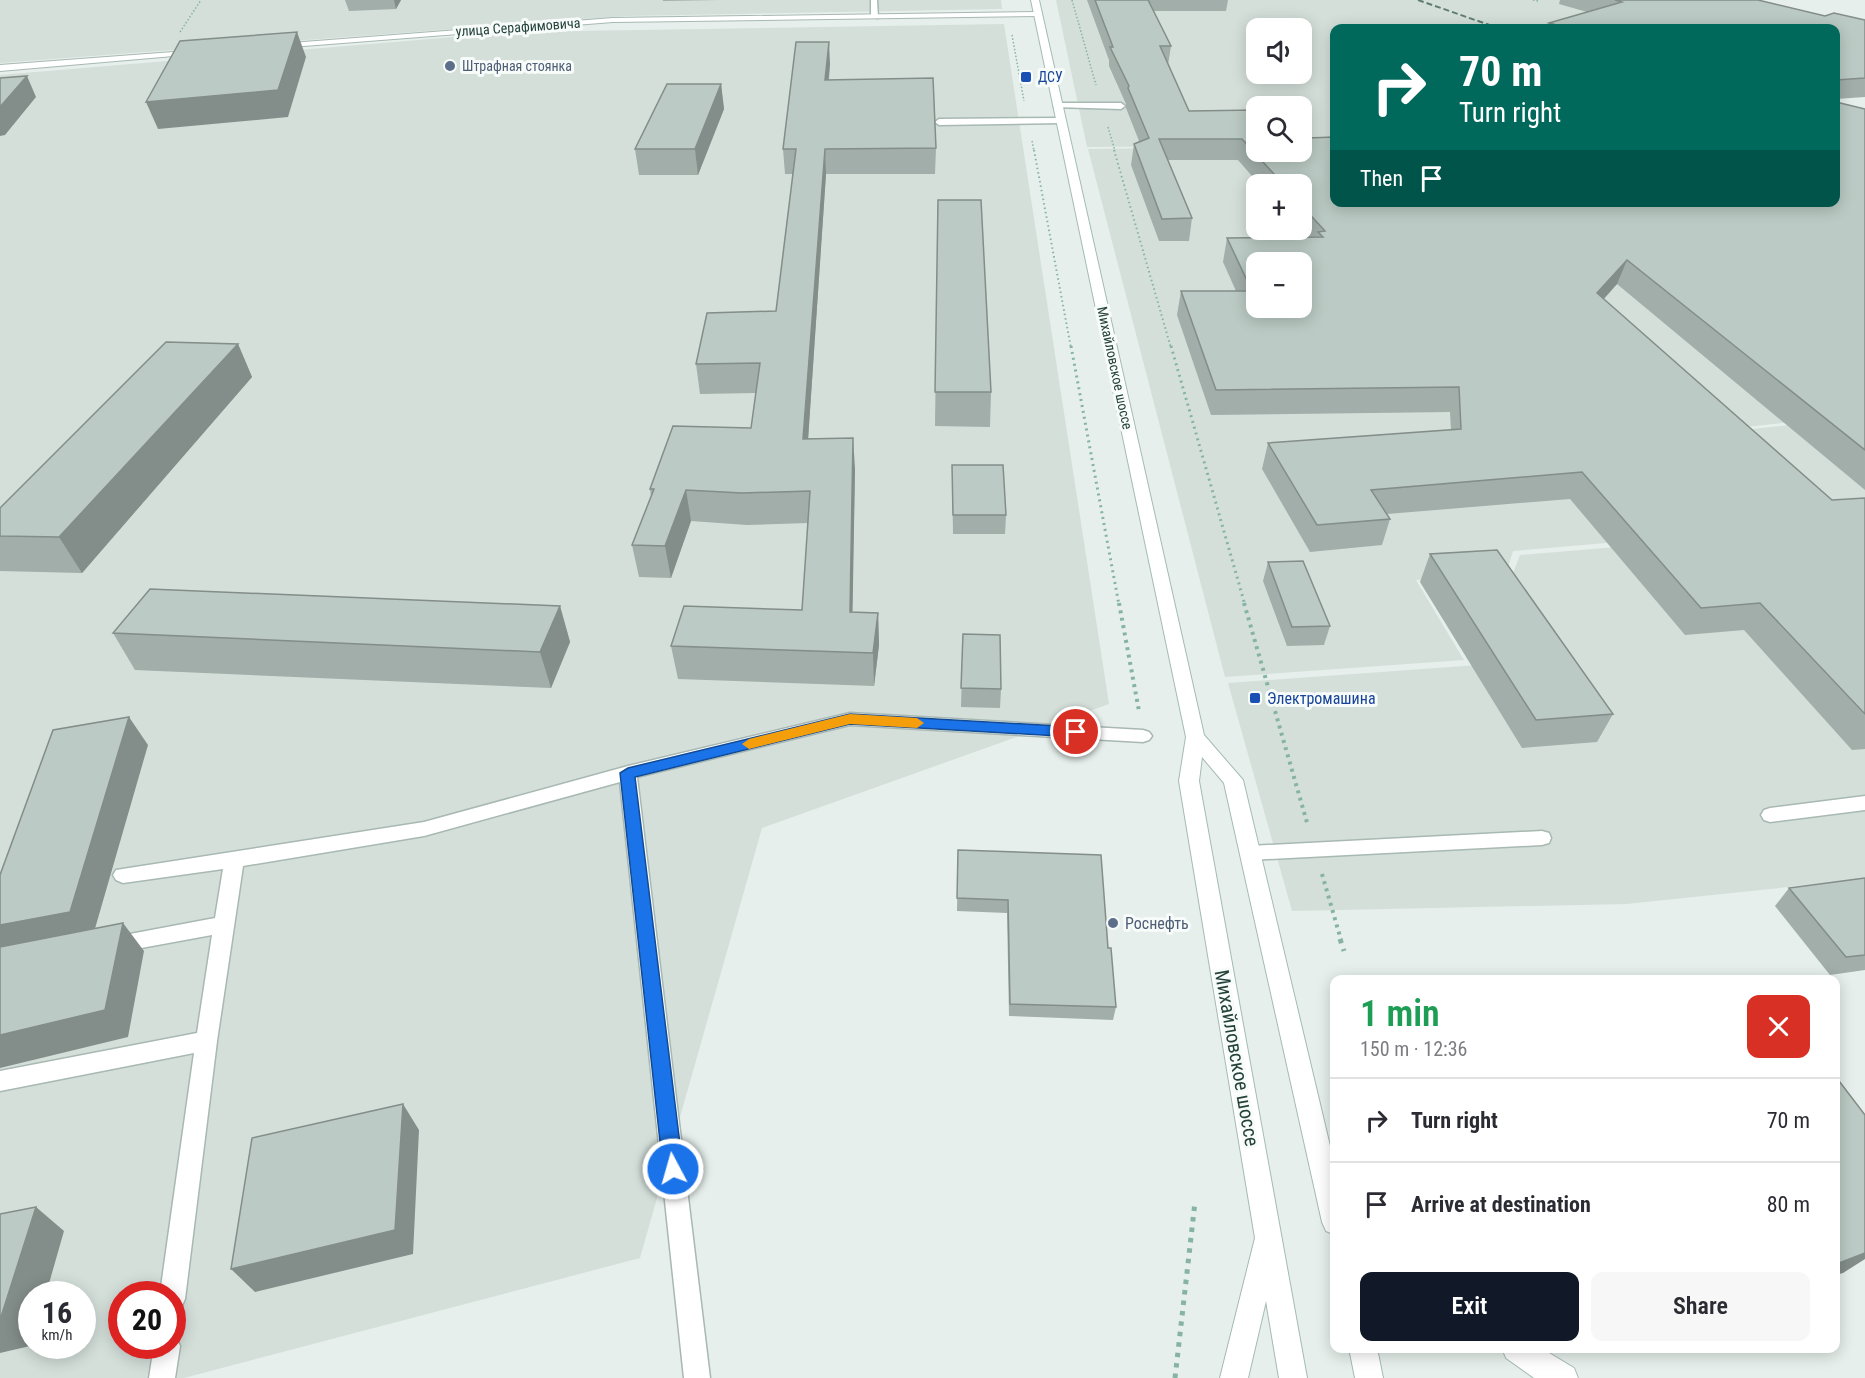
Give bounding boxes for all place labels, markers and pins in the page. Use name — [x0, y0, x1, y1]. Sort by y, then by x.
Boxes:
place label: Штрафная стоянка — [462, 58, 572, 74]
marker: Штрафная стоянка — [443, 59, 457, 73]
place label: ДСУ — [1038, 69, 1063, 85]
marker: ДСУ — [1019, 70, 1033, 84]
place label: Электромашина — [1267, 689, 1376, 708]
marker: Электромашина — [1248, 691, 1262, 705]
pin — [1050, 706, 1101, 757]
place label: Роснефть — [1125, 914, 1189, 933]
marker: Роснефть — [1106, 916, 1120, 930]

